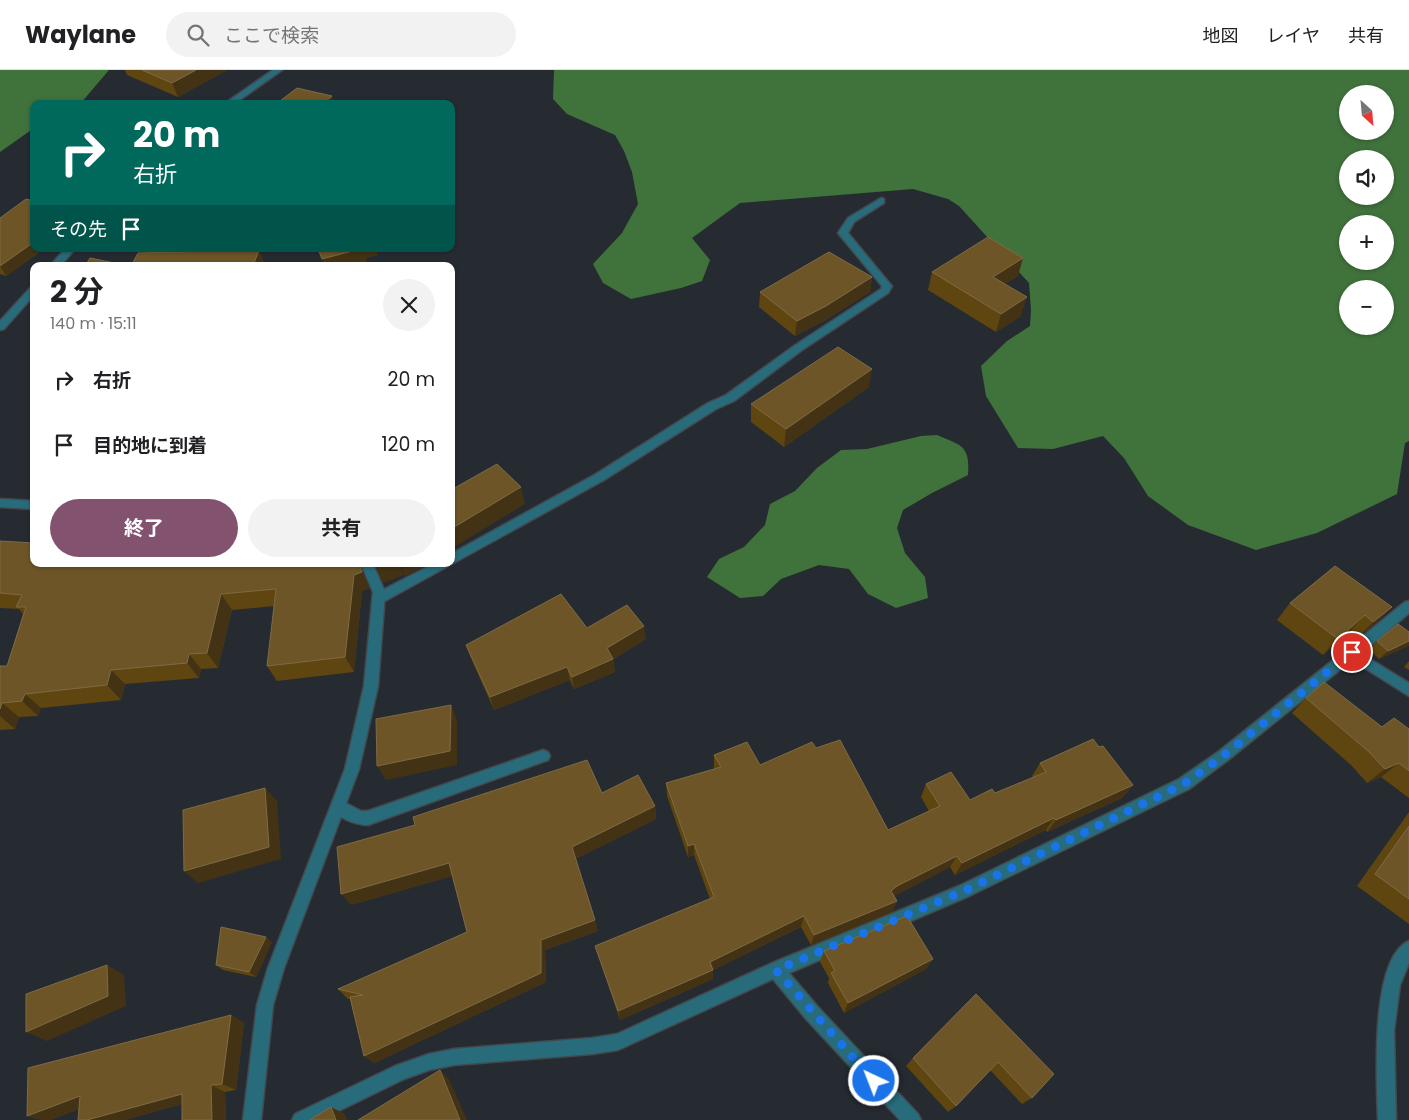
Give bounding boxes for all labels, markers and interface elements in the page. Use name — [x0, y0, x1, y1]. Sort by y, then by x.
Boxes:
search box — [166, 12, 516, 57]
text: Waylane — [25, 18, 136, 51]
icon: search — [184, 21, 212, 49]
text: ここで検索 — [224, 22, 319, 49]
text: 地図 — [1203, 23, 1239, 48]
text: レイヤ — [1267, 23, 1320, 48]
text: 共有 — [1348, 23, 1384, 48]
north arrow — [1339, 85, 1394, 140]
map controls — [1339, 85, 1394, 335]
text: 20 m — [133, 110, 220, 159]
icon: right — [50, 120, 115, 185]
button: sound — [1339, 150, 1394, 205]
text: 右折 — [133, 159, 177, 190]
icon: arrive — [117, 215, 145, 243]
button: + — [1339, 215, 1394, 270]
text: その先 — [50, 216, 107, 243]
text: 2 分 — [50, 270, 104, 313]
button: close — [383, 279, 435, 331]
button: − — [1339, 280, 1394, 335]
text: 140 m · 15:11 — [50, 312, 137, 335]
icon: right — [50, 366, 78, 394]
text: 20 m — [387, 366, 435, 393]
text: 右折 — [93, 367, 131, 394]
icon: arrive — [50, 431, 78, 459]
text: 120 m — [381, 431, 435, 458]
text: 目的地に到着 — [93, 432, 207, 459]
button: 終了 — [50, 499, 238, 557]
button: 共有 — [248, 499, 435, 557]
pin — [1331, 631, 1373, 673]
icon: arrive — [1338, 638, 1366, 666]
position arrow — [847, 1054, 899, 1106]

